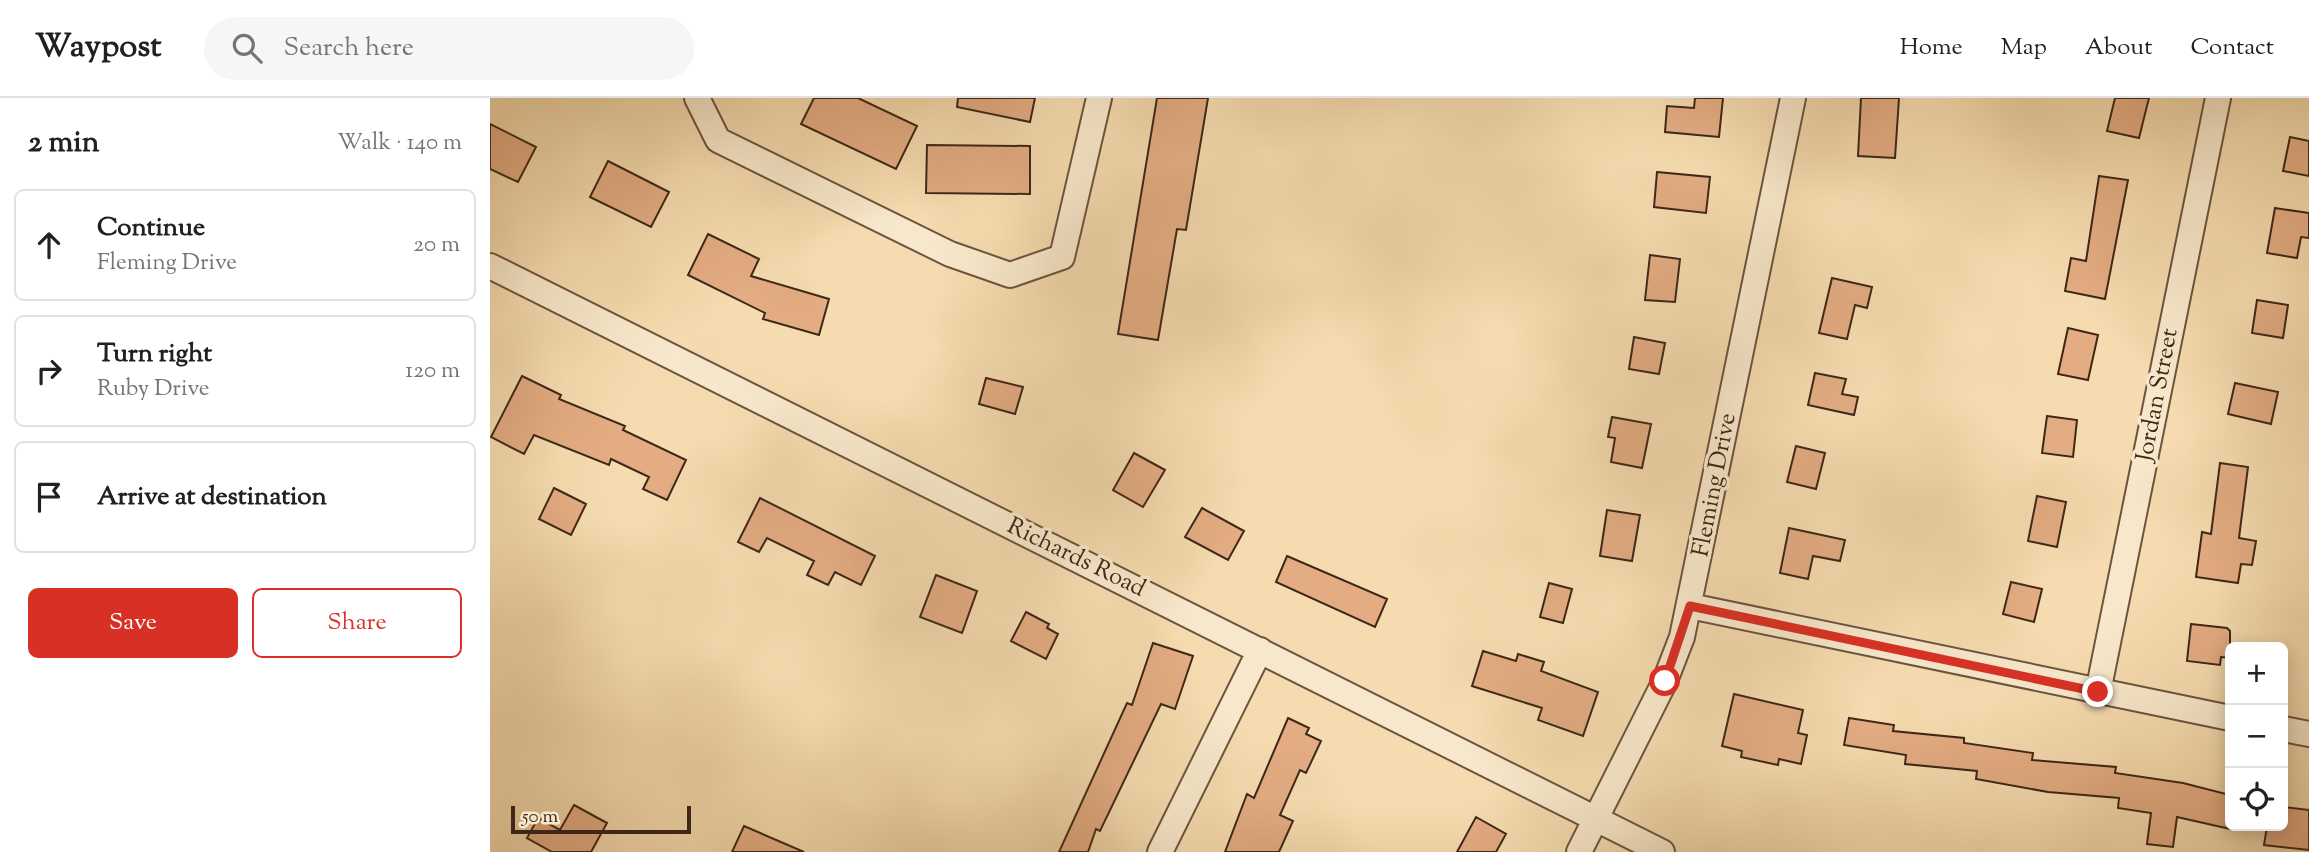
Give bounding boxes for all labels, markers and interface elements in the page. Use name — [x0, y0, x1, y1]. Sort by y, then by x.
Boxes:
search box — [204, 17, 694, 80]
text: Waypost — [35, 24, 162, 72]
icon: search — [228, 29, 266, 67]
text: Search here — [284, 30, 414, 67]
text: Home — [1900, 31, 1963, 65]
text: Map — [2001, 31, 2047, 65]
text: About — [2085, 31, 2152, 65]
text: Contact — [2190, 31, 2274, 65]
text: 2 min — [28, 122, 100, 165]
text: Walk · 140 m — [337, 127, 462, 160]
text: Continue — [97, 210, 205, 247]
icon: ahead — [30, 226, 68, 264]
text: 20 m — [413, 229, 460, 262]
text: Fleming Drive — [97, 247, 237, 280]
street label: Jordan Street — [2128, 326, 2188, 466]
text: Turn right — [97, 336, 212, 373]
icon: right — [30, 352, 68, 390]
text: 120 m — [405, 355, 460, 388]
text: Ruby Drive — [97, 373, 209, 406]
street label: Fleming Drive — [1684, 410, 1746, 560]
icon: arrive — [30, 478, 68, 516]
text: Arrive at destination — [97, 479, 327, 516]
street label: Richards Road — [1001, 510, 1151, 606]
button: Save — [28, 588, 238, 658]
button: Share — [252, 588, 462, 658]
map controls — [2225, 642, 2288, 831]
button: + — [2225, 642, 2288, 705]
route start — [1649, 665, 1680, 696]
route end — [2082, 676, 2113, 707]
button: − — [2225, 705, 2288, 768]
button: locate — [2225, 768, 2288, 831]
scale bar — [511, 803, 691, 835]
text: 50 m — [522, 804, 558, 831]

